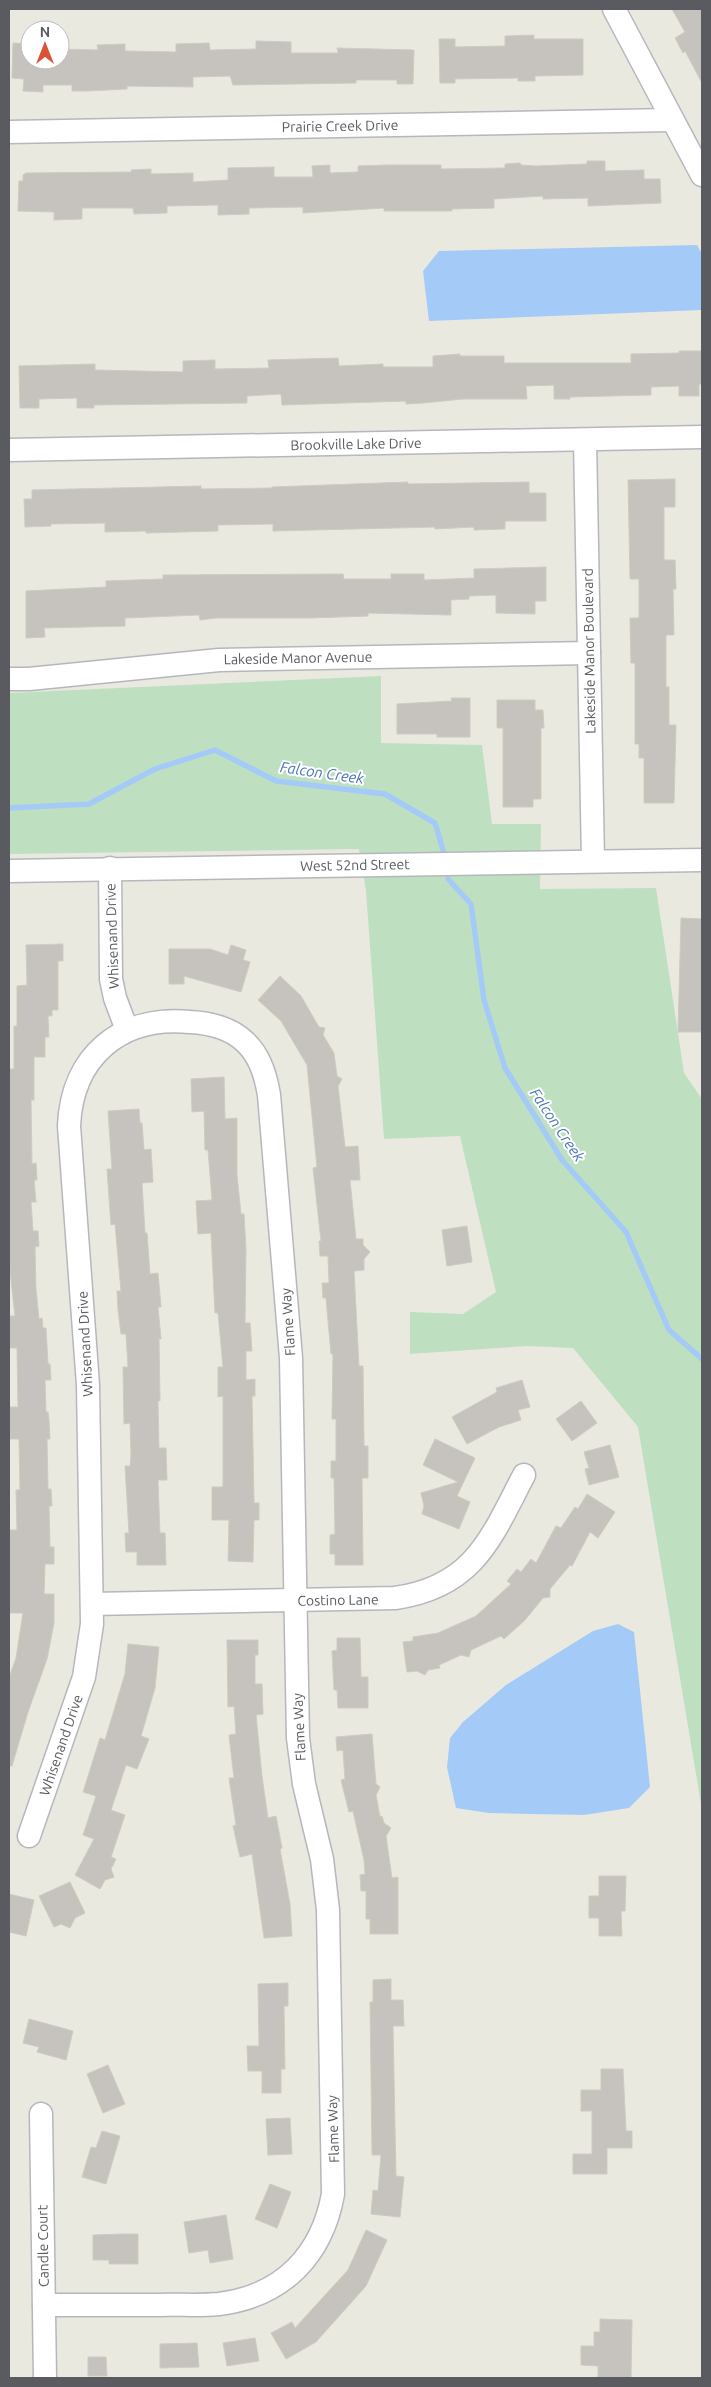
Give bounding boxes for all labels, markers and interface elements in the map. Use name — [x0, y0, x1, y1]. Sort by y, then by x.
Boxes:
north arrow — [20, 20, 70, 70]
text: N — [40, 24, 50, 40]
street label: Prairie Creek Drive — [282, 117, 398, 135]
street label: Brookville Lake Drive — [290, 435, 422, 453]
street label: Lakeside Manor Boulevard — [580, 568, 598, 734]
street label: Lakeside Manor Avenue — [224, 649, 372, 667]
water label: Falcon Creek — [279, 758, 365, 787]
street label: West 52nd Street — [300, 856, 410, 874]
street label: Whisenand Drive — [102, 883, 122, 989]
water label: Falcon Creek — [527, 1085, 588, 1165]
street label: Flame Way — [278, 1287, 298, 1356]
street label: Whisenand Drive — [74, 1291, 96, 1397]
street label: Costino Lane — [297, 1591, 379, 1609]
street label: Whisenand Drive — [36, 1692, 86, 1798]
street label: Flame Way — [289, 1692, 309, 1761]
street label: Flame Way — [324, 2095, 342, 2163]
street label: Candle Court — [34, 2204, 52, 2287]

